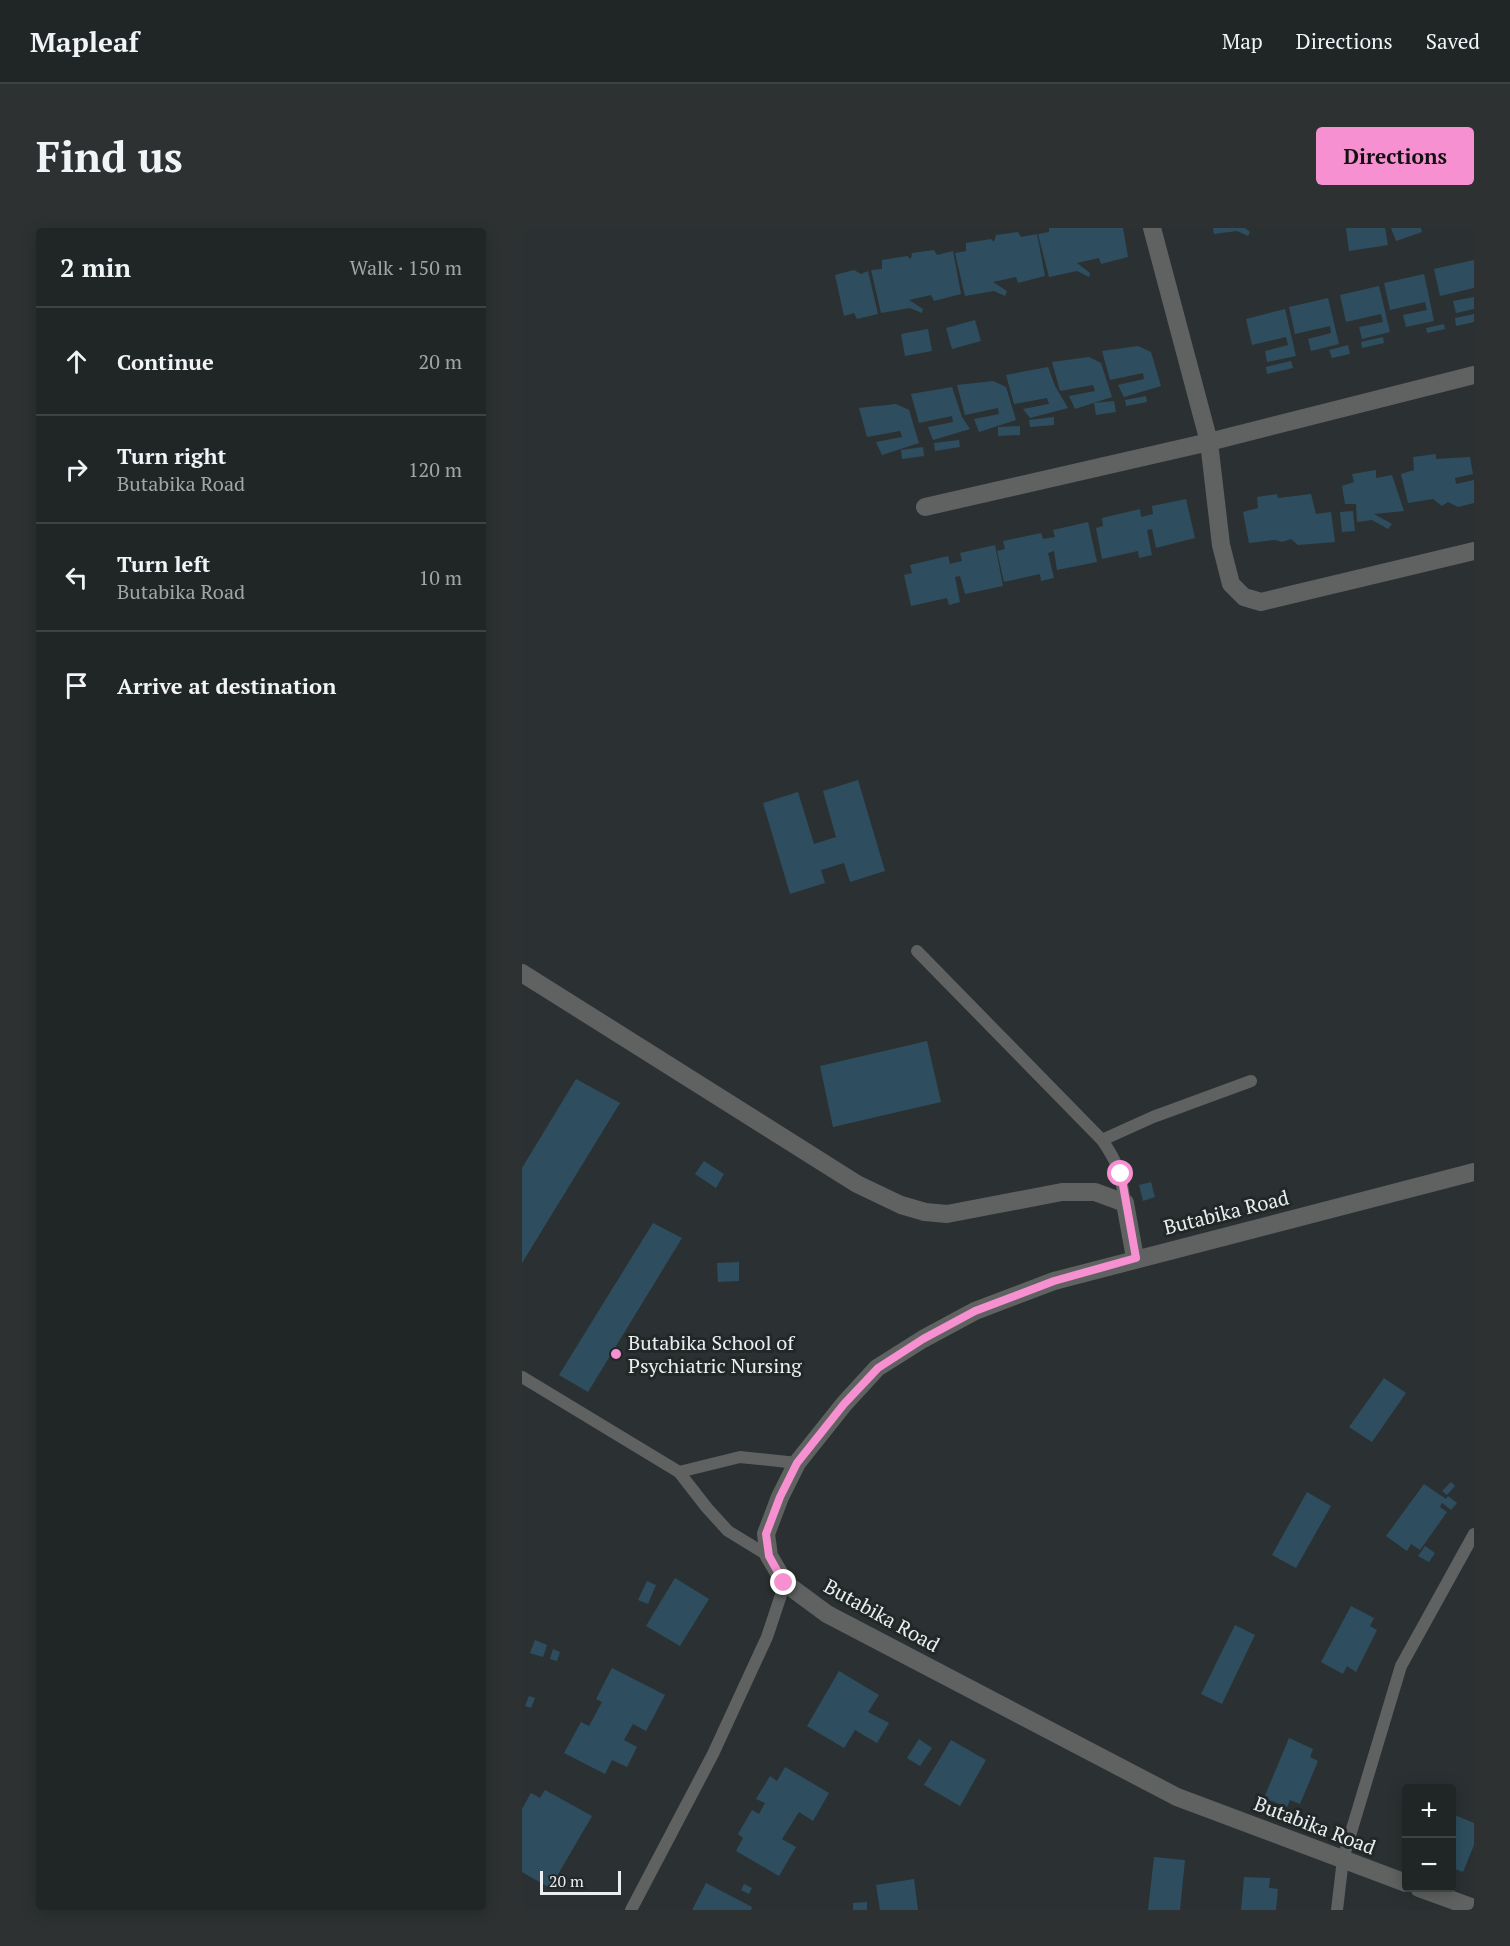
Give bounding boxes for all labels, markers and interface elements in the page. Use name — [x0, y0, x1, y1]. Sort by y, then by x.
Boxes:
text: Mapleaf — [30, 23, 139, 60]
text: Map — [1222, 27, 1263, 55]
text: Directions — [1296, 27, 1393, 55]
text: Saved — [1426, 27, 1480, 55]
button: Directions — [1316, 127, 1474, 185]
text: Find us — [36, 128, 183, 184]
text: 2 min — [60, 250, 131, 284]
text: Walk · 150 m — [350, 254, 462, 281]
icon: ahead — [60, 345, 93, 378]
text: Continue — [117, 347, 214, 376]
text: 20 m — [419, 348, 462, 375]
text: Turn right — [117, 441, 226, 470]
icon: right — [60, 453, 93, 486]
text: 120 m — [408, 456, 462, 483]
text: Butabika Road — [117, 470, 245, 497]
text: Turn left — [117, 549, 210, 578]
icon: left — [60, 561, 93, 594]
text: 10 m — [419, 564, 462, 591]
text: Butabika Road — [117, 578, 245, 605]
icon: arrive — [60, 669, 93, 702]
text: Arrive at destination — [117, 671, 336, 700]
route start — [1107, 1160, 1133, 1186]
street label: Butabika Road — [1161, 1183, 1291, 1241]
place label: Butabika School of Psychiatric Nursing — [628, 1329, 802, 1379]
marker: Butabika School of Psychiatric Nursing — [609, 1347, 623, 1361]
route end — [770, 1569, 796, 1595]
street label: Butabika Road — [819, 1572, 945, 1658]
map controls — [1402, 1784, 1456, 1892]
button: + — [1402, 1784, 1456, 1838]
street label: Butabika Road — [1250, 1789, 1380, 1861]
button: − — [1402, 1838, 1456, 1892]
scale bar — [540, 1868, 621, 1896]
text: 20 m — [549, 1870, 584, 1892]

